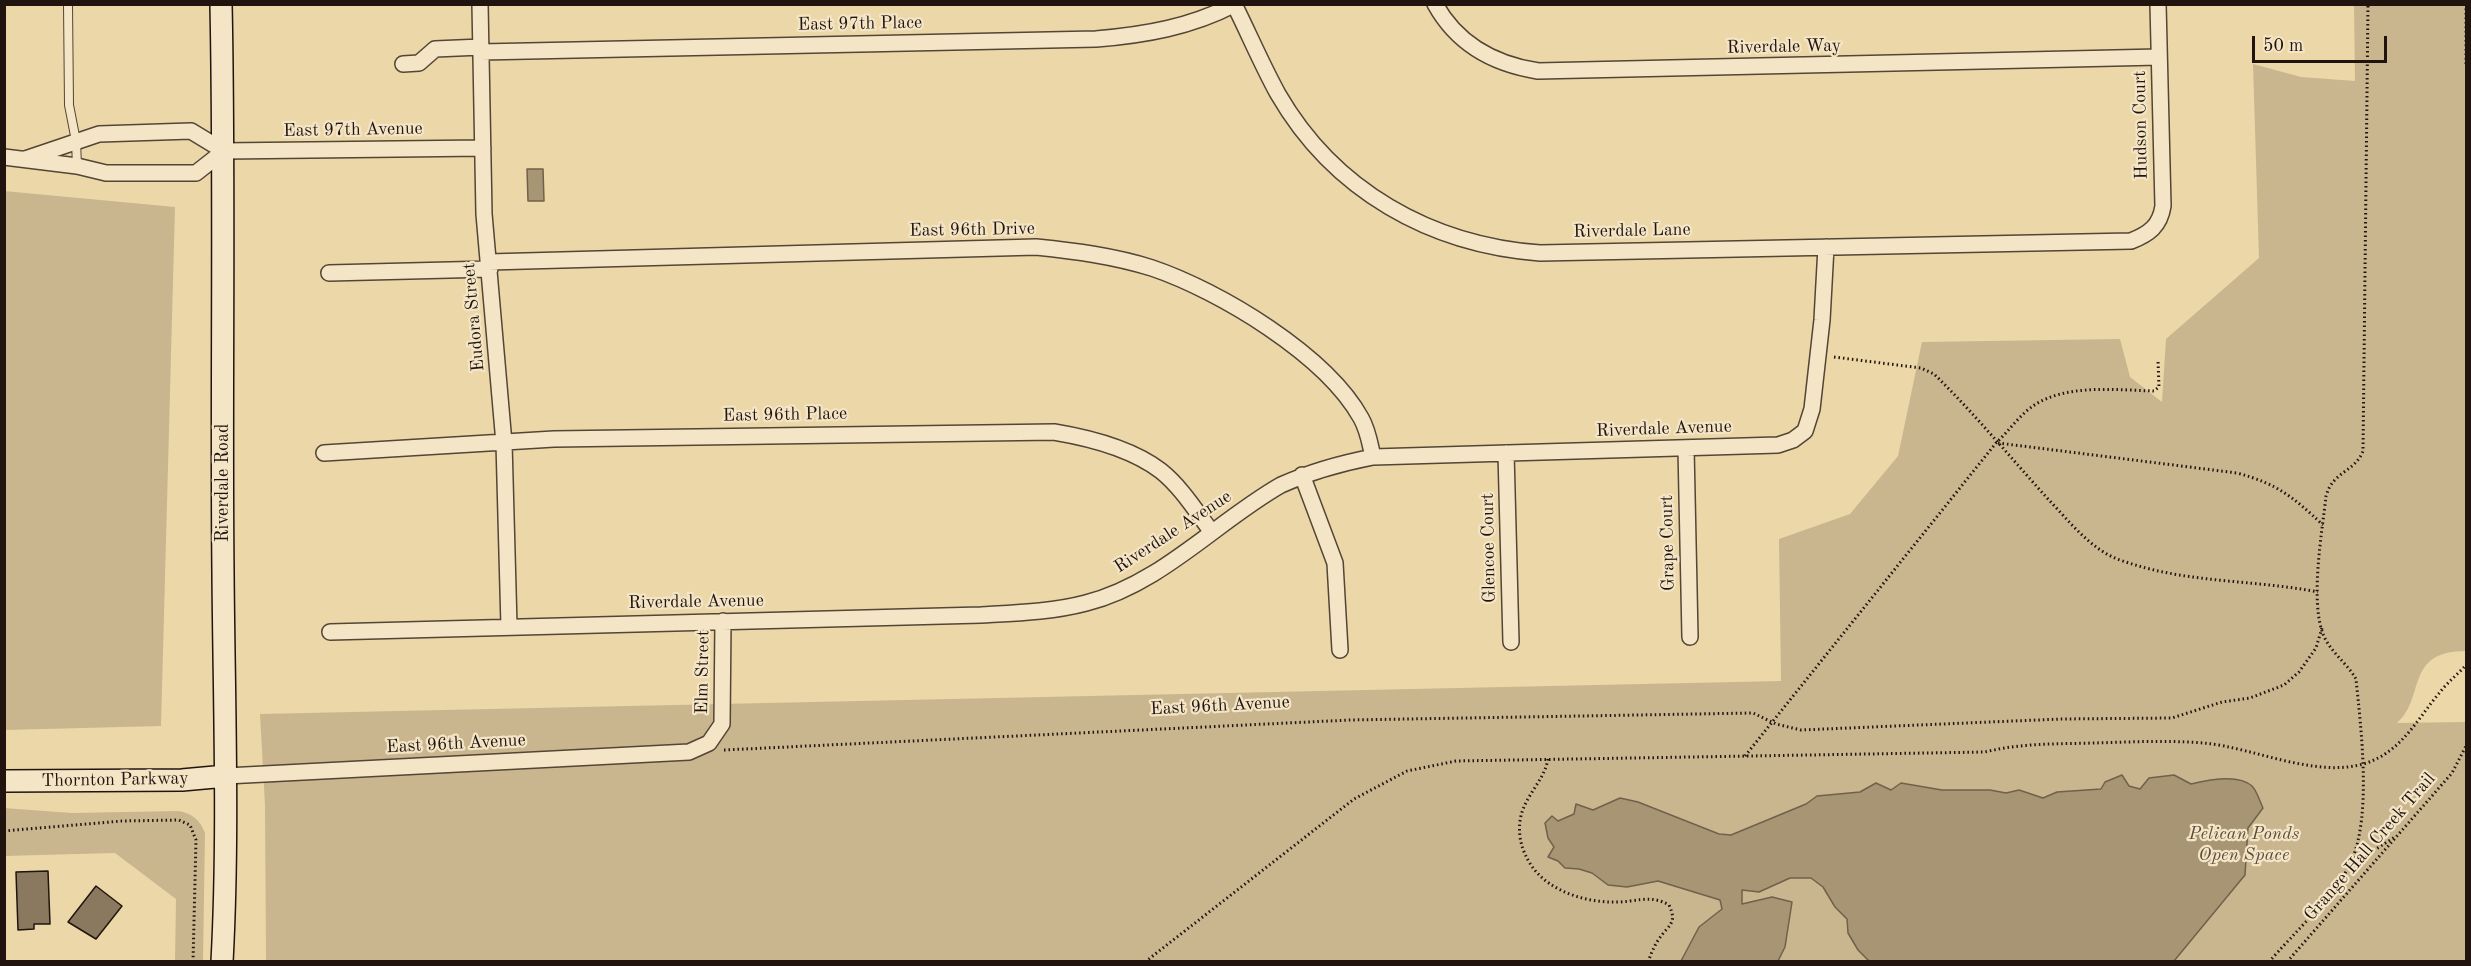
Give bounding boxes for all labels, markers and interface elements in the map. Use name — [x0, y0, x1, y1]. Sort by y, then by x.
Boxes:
street label: East 97th Place — [798, 12, 922, 36]
scale bar — [2255, 24, 2390, 62]
street label: Riverdale Way — [1727, 35, 1841, 59]
text: 50 m — [2263, 37, 2303, 55]
street label: Hudson Court — [2129, 70, 2153, 180]
street label: East 97th Avenue — [283, 118, 423, 142]
street label: East 96th Drive — [909, 218, 1035, 242]
street label: Riverdale Lane — [1573, 219, 1691, 243]
street label: Eudora Street — [458, 262, 490, 372]
street label: East 96th Place — [723, 403, 847, 427]
street label: Riverdale Avenue — [1596, 416, 1732, 442]
street label: Riverdale Road — [212, 424, 234, 542]
street label: Riverdale Avenue — [1110, 486, 1236, 578]
street label: Glencoe Court — [1477, 493, 1501, 603]
street label: Grape Court — [1656, 495, 1680, 591]
street label: Riverdale Avenue — [628, 590, 764, 614]
street label: Elm Street — [691, 630, 715, 714]
street label: East 96th Avenue — [1150, 692, 1290, 720]
street label: East 96th Avenue — [386, 730, 526, 758]
street label: Thornton Parkway — [41, 768, 189, 792]
street label: Grange Hall Creek Trail — [2300, 769, 2440, 925]
park label: Pelican Ponds Open Space — [2189, 823, 2299, 866]

